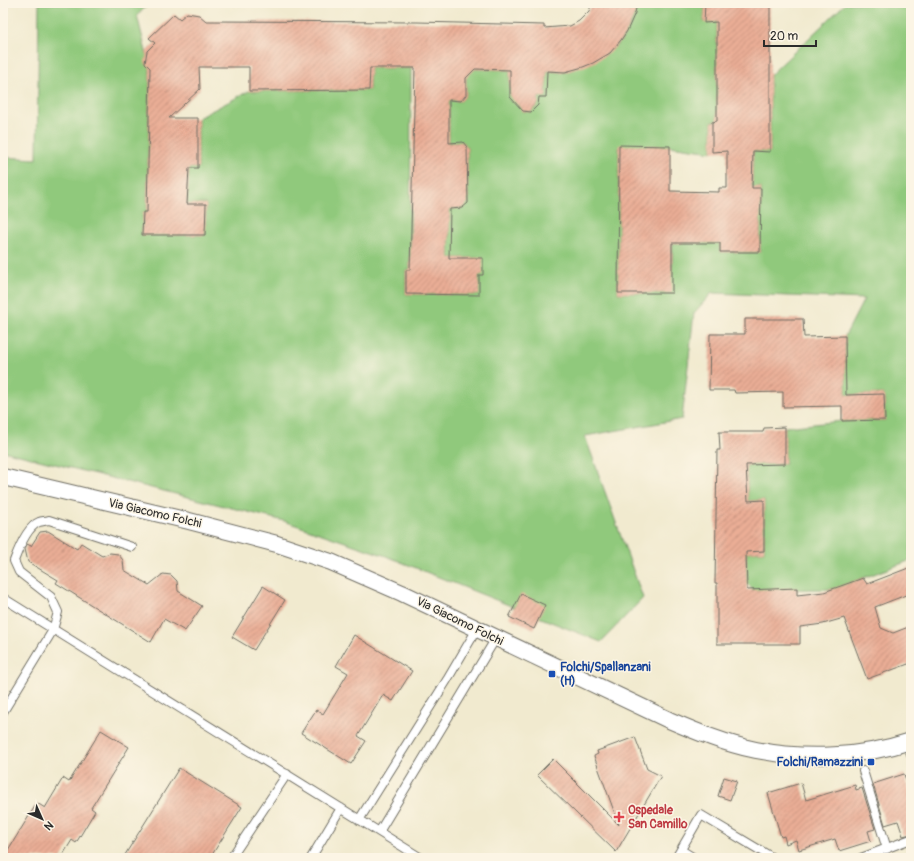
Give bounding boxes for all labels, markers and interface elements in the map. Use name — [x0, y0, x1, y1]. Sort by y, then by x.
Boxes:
scale bar — [764, 22, 816, 48]
text: 20 m — [770, 29, 799, 44]
street label: Via Giacomo Folchi — [107, 495, 203, 531]
street label: Via Giacomo Folchi — [414, 594, 506, 649]
place label: Folchi/Spallanzani (H) — [560, 660, 651, 689]
marker: Folchi/Spallanzani (H) — [547, 669, 557, 679]
place label: Folchi/Ramazzini — [777, 755, 863, 770]
marker: Folchi/Ramazzini — [866, 757, 876, 767]
north arrow — [22, 799, 62, 839]
place label: Ospedale San Camillo — [628, 803, 688, 832]
marker: Ospedale San Camillo — [613, 811, 625, 823]
text: N — [41, 818, 56, 833]

